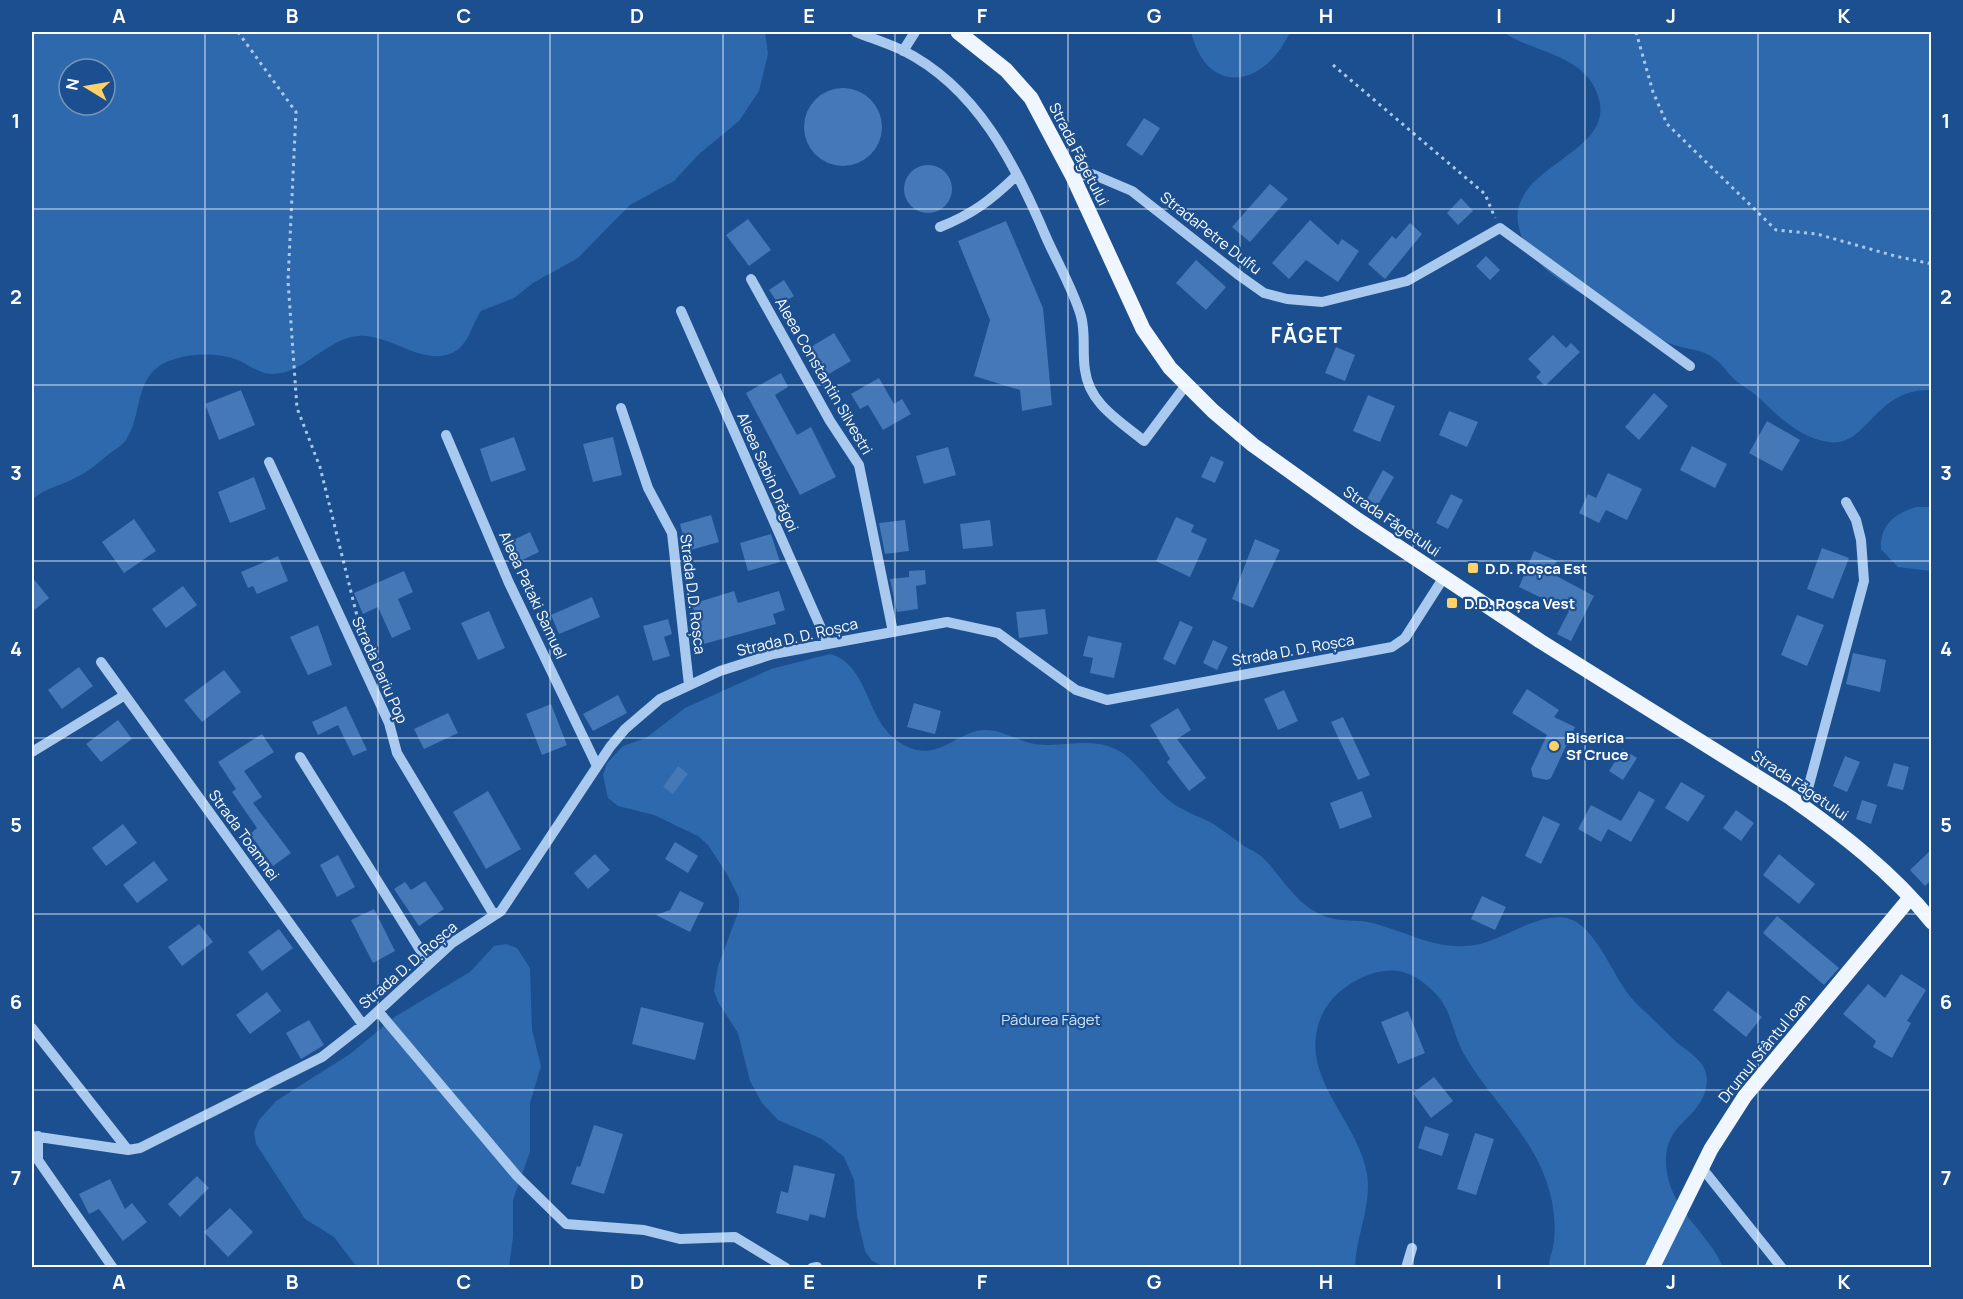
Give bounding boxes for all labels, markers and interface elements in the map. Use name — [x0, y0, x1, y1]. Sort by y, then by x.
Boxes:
text: A — [112, 2, 126, 29]
text: B — [286, 2, 299, 29]
text: C — [457, 2, 471, 29]
text: D — [630, 2, 644, 29]
text: E — [803, 2, 815, 29]
text: F — [977, 2, 988, 29]
text: G — [1147, 2, 1162, 29]
text: H — [1319, 2, 1333, 29]
text: I — [1496, 2, 1502, 29]
text: J — [1666, 2, 1676, 29]
text: K — [1838, 2, 1851, 29]
north arrow — [57, 57, 117, 117]
text: N — [60, 76, 84, 92]
street label: Strada Făgetului — [1044, 99, 1114, 209]
text: 1 — [12, 107, 20, 134]
text: 1 — [1942, 107, 1950, 134]
street label: StradaPetre Dulfu — [1156, 187, 1266, 279]
text: 2 — [10, 283, 22, 310]
text: 2 — [1940, 283, 1952, 310]
street label: Aleea Constantin Silvestri — [770, 294, 878, 458]
district label: FĂGET — [1271, 321, 1343, 349]
street label: Aleea Sabin Drăgoi — [732, 409, 804, 535]
text: 3 — [10, 459, 22, 486]
text: 3 — [1940, 459, 1952, 486]
street label: Strada Făgetului — [1339, 481, 1445, 561]
street label: Aleea Pataki Samuel — [494, 528, 572, 662]
street label: Strada D.D. Roșca — [675, 533, 711, 655]
place label: D.D. Roșca Est — [1485, 558, 1587, 579]
marker: D.D. Roșca Est — [1466, 561, 1480, 575]
place label: D.D. Roșca Vest — [1464, 593, 1575, 614]
marker: D.D. Roșca Vest — [1445, 596, 1459, 610]
street label: Strada Dariu Pop — [347, 613, 413, 727]
street label: Strada D. D. Roșca — [734, 613, 860, 661]
street label: Strada D. D. Roșca — [1230, 629, 1356, 671]
text: 4 — [10, 635, 22, 662]
text: 4 — [1940, 635, 1952, 662]
place label: Biserica Sf Cruce — [1566, 727, 1628, 765]
marker: Biserica Sf Cruce — [1547, 739, 1561, 753]
street label: Strada Făgetului — [1747, 745, 1853, 825]
street label: Strada Toamnei — [204, 785, 284, 885]
text: 5 — [10, 811, 22, 838]
text: 5 — [1940, 811, 1952, 838]
street label: Strada D. D. Roșca — [354, 916, 462, 1014]
text: 6 — [10, 988, 22, 1015]
text: 6 — [1940, 988, 1952, 1015]
street label: Drumul Sfântul Ioan — [1713, 989, 1815, 1107]
park label: Pădurea Făget — [1001, 1009, 1101, 1030]
text: 7 — [11, 1164, 21, 1191]
text: 7 — [1941, 1164, 1951, 1191]
text: A — [112, 1268, 126, 1295]
text: B — [286, 1268, 299, 1295]
text: C — [457, 1268, 471, 1295]
text: D — [630, 1268, 644, 1295]
text: E — [803, 1268, 815, 1295]
text: F — [977, 1268, 988, 1295]
text: G — [1147, 1268, 1162, 1295]
text: H — [1319, 1268, 1333, 1295]
text: I — [1496, 1268, 1502, 1295]
text: J — [1666, 1268, 1676, 1295]
text: K — [1838, 1268, 1851, 1295]

